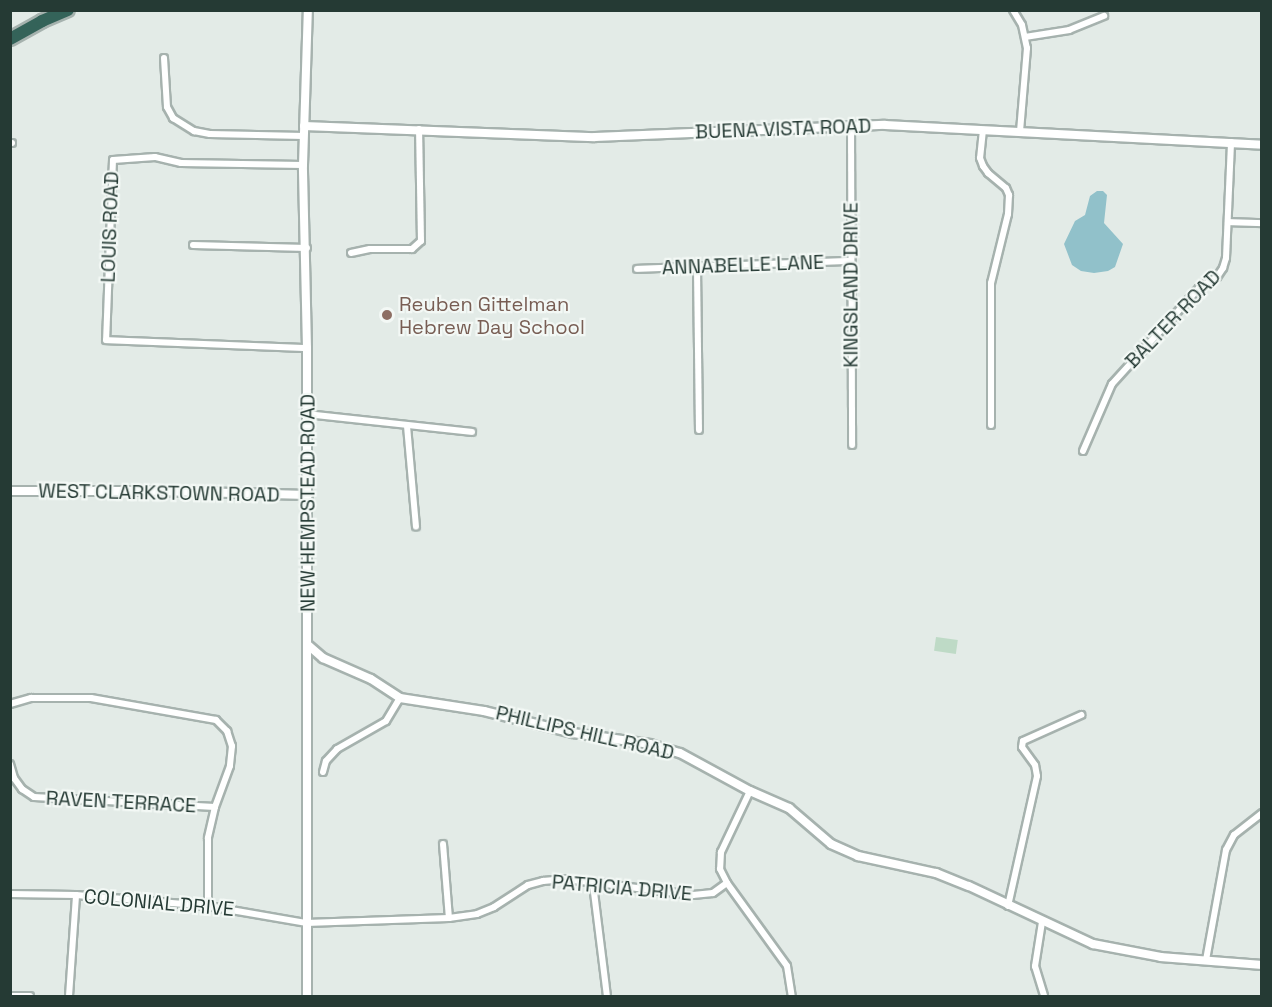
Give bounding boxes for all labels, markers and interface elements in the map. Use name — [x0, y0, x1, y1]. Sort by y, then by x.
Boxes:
street label: BUENA VISTA ROAD — [694, 114, 872, 144]
street label: LOUIS ROAD — [96, 171, 124, 283]
street label: KINGSLAND DRIVE — [839, 202, 863, 368]
street label: ANNABELLE LANE — [661, 250, 825, 280]
street label: BALTER ROAD — [1120, 265, 1226, 373]
place label: Reuben Gittelman Hebrew Day School — [399, 292, 585, 339]
marker: Reuben Gittelman Hebrew Day School — [380, 308, 394, 322]
street label: NEW HEMPSTEAD ROAD — [296, 394, 320, 612]
street label: WEST CLARKSTOWN ROAD — [38, 479, 280, 507]
street label: PHILLIPS HILL ROAD — [493, 701, 677, 765]
street label: RAVEN TERRACE — [45, 786, 197, 818]
street label: PATRICIA DRIVE — [551, 870, 693, 906]
street label: COLONIAL DRIVE — [83, 884, 235, 922]

